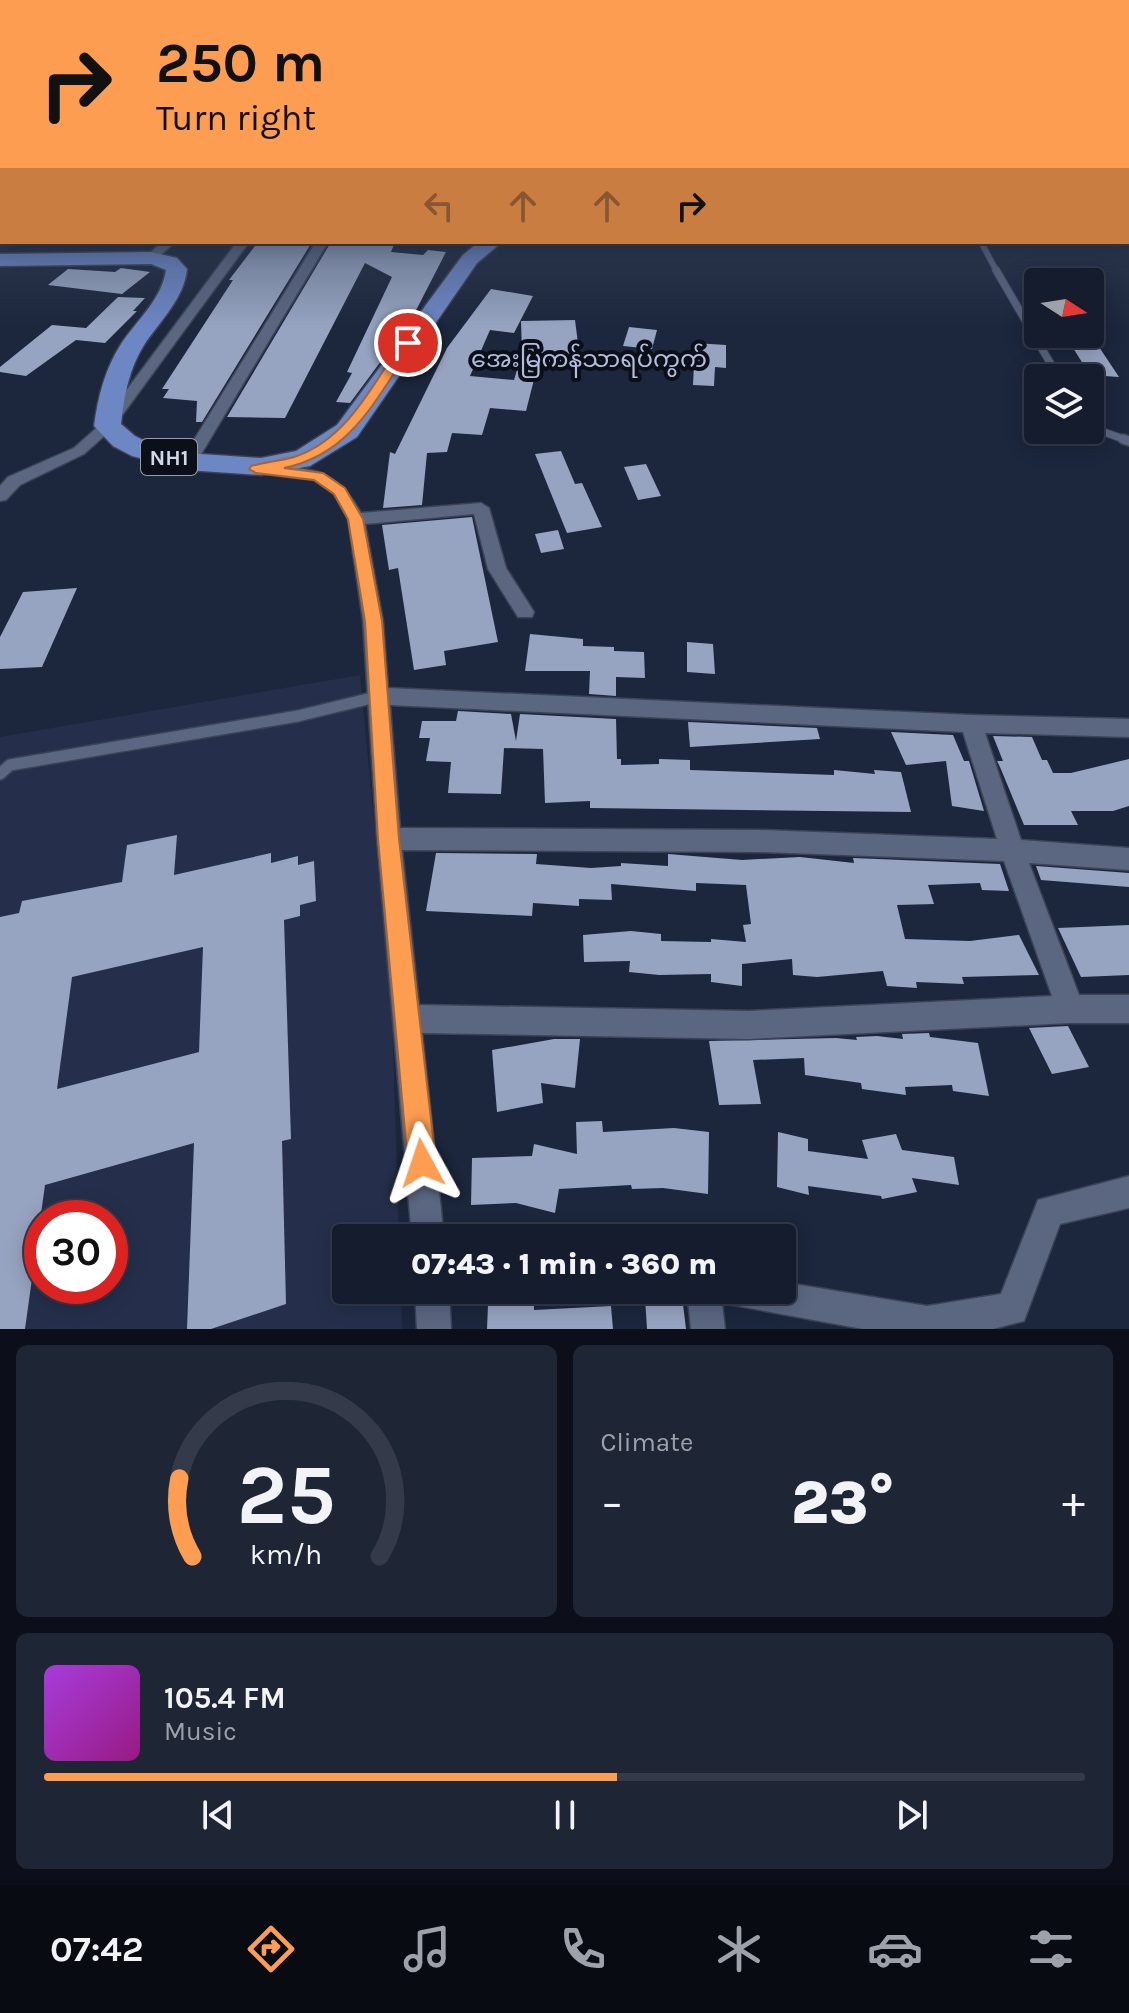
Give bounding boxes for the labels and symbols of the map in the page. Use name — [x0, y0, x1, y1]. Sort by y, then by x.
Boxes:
north arrow — [1024, 268, 1104, 348]
pin — [374, 309, 442, 377]
district label: အေးမြကန်သာရပ်ကွက် — [471, 343, 707, 378]
road number: NH1 — [141, 439, 197, 475]
position arrow — [380, 1121, 464, 1205]
speed limit sign: 30 — [24, 1200, 128, 1304]

